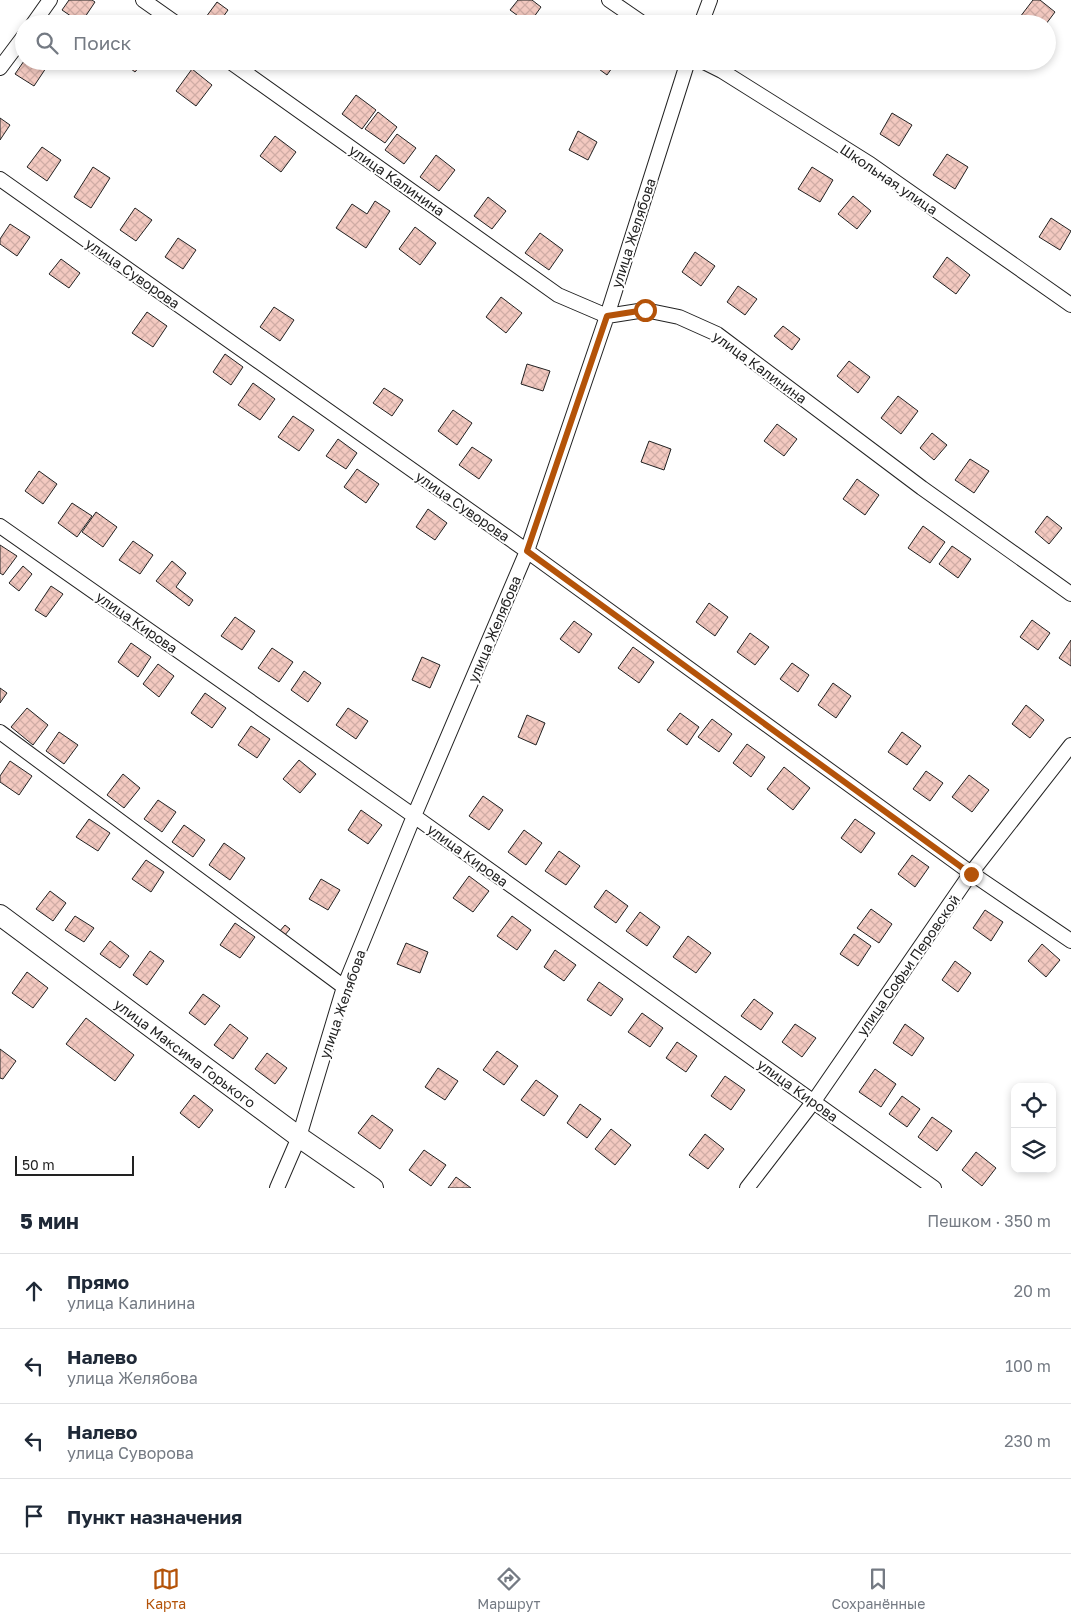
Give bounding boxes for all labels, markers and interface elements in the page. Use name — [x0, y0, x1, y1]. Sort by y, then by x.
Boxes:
search box — [15, 15, 1056, 70]
icon: search — [33, 29, 61, 57]
text: Поиск — [73, 31, 132, 54]
street label: Школьная улица — [837, 140, 941, 218]
street label: улица Калинина — [346, 141, 448, 219]
street label: улица Желябова — [607, 176, 659, 290]
street label: улица Суворова — [83, 234, 183, 312]
route start — [634, 299, 657, 322]
street label: улица Калинина — [710, 327, 810, 407]
street label: улица Суворова — [413, 467, 513, 545]
street label: улица Желябова — [464, 573, 524, 685]
street label: улица Кирова — [93, 588, 181, 656]
street label: улица Кирова — [424, 820, 512, 890]
route end — [960, 863, 983, 886]
street label: улица Софьи Перовской — [853, 891, 963, 1039]
street label: улица Желябова — [315, 947, 369, 1061]
street label: улица Максима Горького — [112, 995, 259, 1111]
street label: улица Кирова — [754, 1055, 842, 1125]
map controls — [1011, 1083, 1056, 1173]
button: locate — [1011, 1083, 1056, 1128]
button: layers — [1011, 1128, 1056, 1173]
scale bar — [15, 1153, 134, 1176]
text: 50 m — [22, 1156, 55, 1173]
text: 5 мин — [20, 1208, 79, 1234]
text: Пешком · 350 m — [927, 1211, 1051, 1231]
text: Прямо — [67, 1270, 129, 1293]
icon: ahead — [20, 1277, 48, 1305]
text: 20 m — [1014, 1281, 1051, 1301]
text: улица Калинина — [67, 1293, 195, 1313]
text: Налево — [67, 1345, 137, 1368]
icon: left — [20, 1352, 48, 1380]
text: 100 m — [1005, 1356, 1051, 1376]
text: улица Желябова — [67, 1368, 198, 1388]
text: Налево — [67, 1420, 137, 1443]
icon: left — [20, 1427, 48, 1455]
text: 230 m — [1004, 1431, 1051, 1451]
text: улица Суворова — [67, 1443, 194, 1463]
icon: arrive — [20, 1502, 48, 1530]
text: Пункт назначения — [67, 1505, 242, 1528]
tab: Карта — [146, 1565, 186, 1612]
tab: Маршрут — [477, 1565, 540, 1612]
tab: Сохранённые — [831, 1565, 925, 1612]

